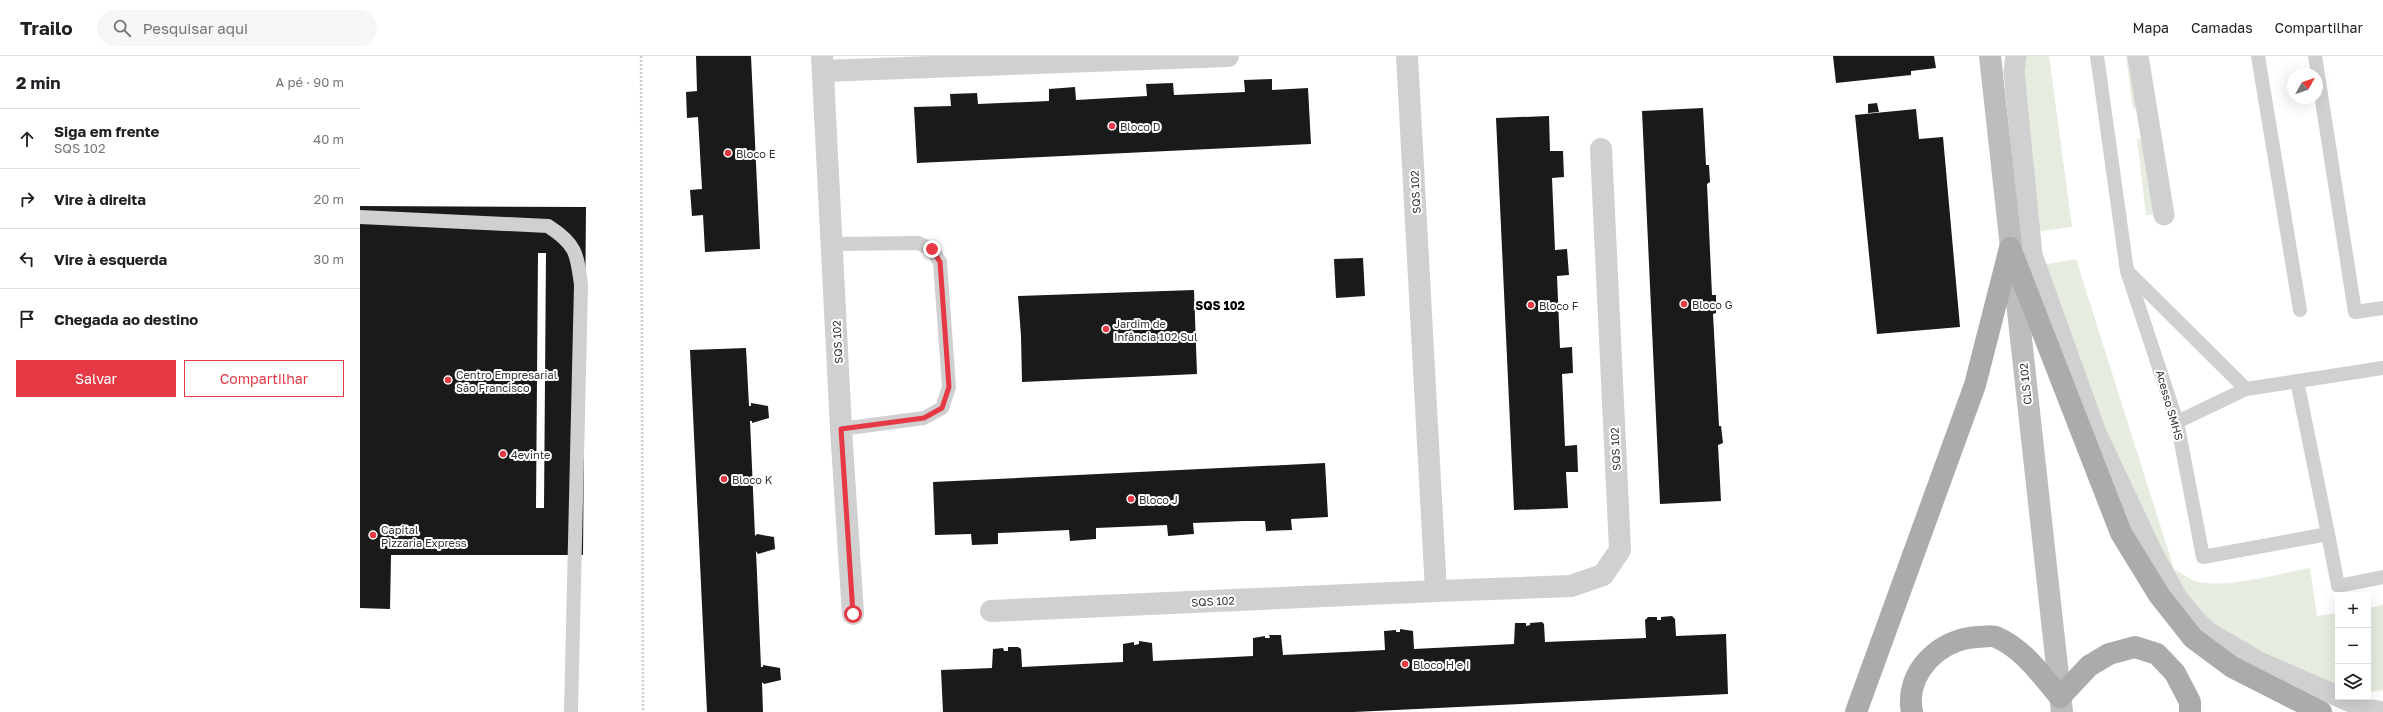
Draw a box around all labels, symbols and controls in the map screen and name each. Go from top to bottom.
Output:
search box [97,10,377,46]
text: Trailo [20,16,73,39]
icon: search [111,17,133,39]
text: Pesquisar aqui [143,19,248,37]
text: Mapa [2132,19,2169,36]
text: Camadas [2191,19,2253,36]
text: Compartilhar [2275,19,2363,36]
north arrow [2287,68,2323,104]
text: 2 min [16,72,60,93]
text: A pé · 90 m [275,74,344,90]
place label: Bloco D [1120,120,1161,133]
marker: Bloco D [1107,121,1117,131]
text: Siga em frente [54,122,159,140]
icon: ahead [16,128,38,150]
text: 40 m [313,131,344,147]
text: SQS 102 [54,140,105,156]
place label: Bloco E [736,147,776,160]
marker: Bloco E [723,148,733,158]
street label: SQS 102 [1407,170,1423,214]
icon: right [16,188,38,210]
text: Vire à direita [54,190,146,208]
text: 20 m [314,191,344,207]
route end [923,240,941,258]
icon: left [16,248,38,270]
text: Vire à esquerda [54,250,167,268]
text: 30 m [314,251,344,267]
district label: SQS 102 [1195,298,1245,313]
place label: Bloco G [1692,298,1733,311]
place label: Bloco F [1539,299,1579,312]
marker: Bloco G [1679,299,1689,309]
marker: Bloco F [1526,300,1536,310]
icon: arrive [16,308,38,330]
text: Chegada ao destino [54,310,198,328]
place label: Jardim de Infância 102 Sul [1114,317,1198,343]
street label: SQS 102 [829,320,845,364]
marker: Jardim de Infância 102 Sul [1101,324,1111,334]
button: Salvar [16,360,176,397]
button: Compartilhar [184,360,344,397]
street label: CLS 102 [2016,363,2034,405]
place label: Centro Empresarial São Francisco [456,368,558,394]
street label: Acesso SMHS [2154,368,2186,442]
marker: Centro Empresarial São Francisco [443,375,453,385]
street label: SQS 102 [1607,427,1623,471]
place label: 4evinte [511,448,550,461]
marker: 4evinte [498,449,508,459]
place label: Bloco K [732,473,773,486]
marker: Bloco K [719,474,729,484]
place label: Bloco J [1139,493,1178,506]
marker: Bloco J [1126,494,1136,504]
place label: Capital Pizzaria Express [381,523,467,549]
marker: Capital Pizzaria Express [368,530,378,540]
map controls [2335,592,2371,700]
button: + [2335,592,2371,628]
street label: SQS 102 [1191,593,1235,609]
route start [844,605,862,623]
button: − [2335,628,2371,664]
place label: Bloco H e I [1413,658,1469,671]
marker: Bloco H e I [1400,659,1410,669]
button: layers [2335,664,2371,700]

